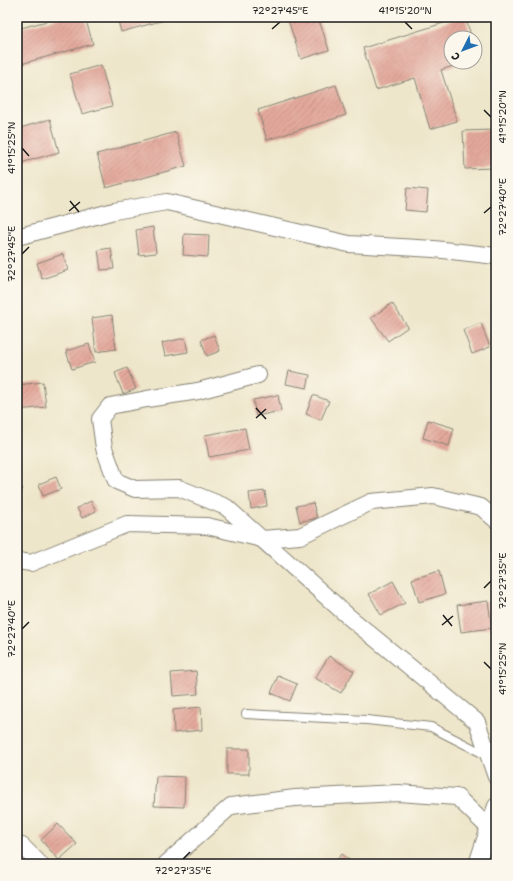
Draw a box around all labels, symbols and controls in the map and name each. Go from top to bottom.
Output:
text: 72°27'45"E [252,4,308,17]
text: 41°15'20"N [378,4,432,17]
north arrow [443,30,483,70]
text: С [448,49,464,64]
text: 41°15'20"N [496,90,509,144]
text: 41°15'25"N [5,122,18,174]
text: 72°27'40"E [496,178,509,236]
text: 72°27'45"E [5,226,18,282]
text: 72°27'35"E [496,553,509,609]
text: 72°27'40"E [5,600,18,658]
text: 41°15'25"N [496,643,509,695]
text: 72°27'35"E [155,864,211,877]

